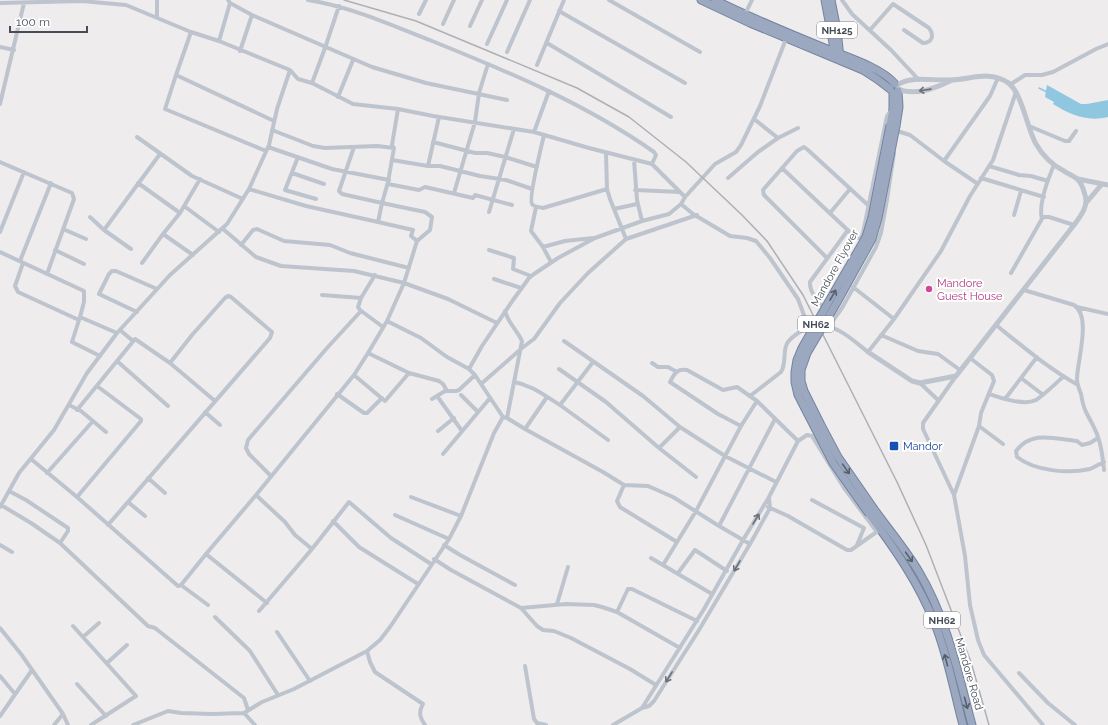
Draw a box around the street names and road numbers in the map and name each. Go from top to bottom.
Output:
road number: NH125 [817,22,857,38]
street label: Mandore Flyover [809,227,862,309]
road number: NH62 [798,316,834,332]
road number: NH62 [924,612,960,628]
street label: Mandore Road [952,636,986,712]

